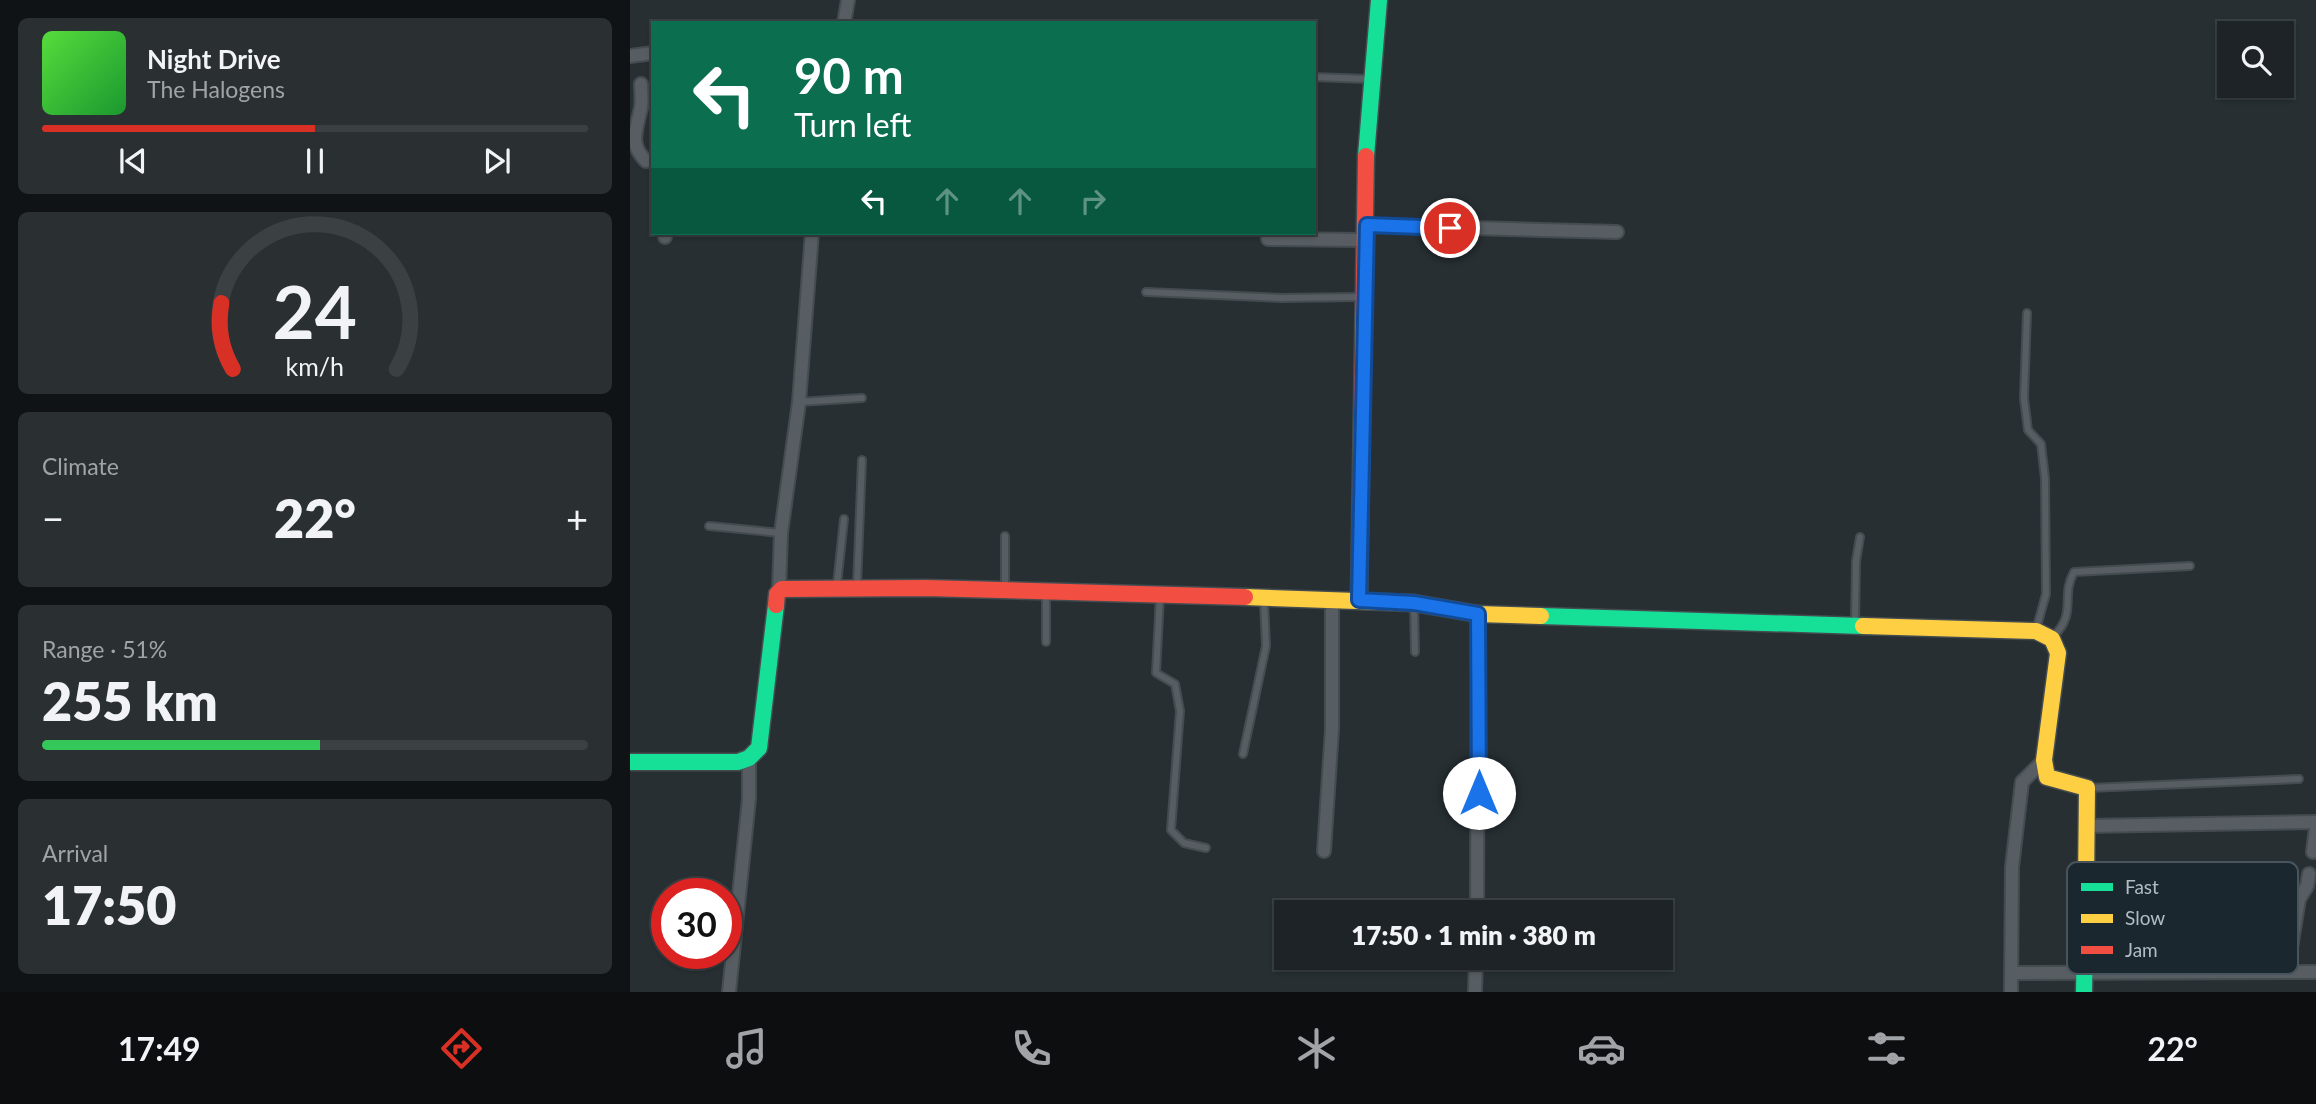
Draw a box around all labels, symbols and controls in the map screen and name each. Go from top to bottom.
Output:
map controls [2217,21,2294,98]
button: search [2217,21,2294,98]
text: Night Drive [147,43,281,75]
text: 90 m [794,46,904,104]
icon: left [679,49,770,140]
text: The Halogens [147,75,285,103]
text: Turn left [794,105,911,144]
icon: previous [114,142,152,180]
icon: pause [296,142,334,180]
icon: next [478,142,516,180]
icon: left [855,182,893,220]
icon: ahead [928,182,966,220]
icon: ahead [1001,182,1039,220]
icon: right [1074,182,1112,220]
pin [1420,198,1480,258]
icon: arrive [1431,209,1469,247]
text: 24 [273,267,357,355]
text: km/h [286,350,344,380]
text: Climate [42,452,119,480]
text: 22° [274,487,356,549]
text: − [42,495,64,541]
text: + [566,495,588,541]
text: Range · 51% [42,635,167,663]
text: 255 km [42,670,218,732]
position arrow [1442,756,1516,830]
text: Arrival [42,839,108,867]
legend [2067,862,2298,974]
text: 17:50 [42,874,176,936]
text: Fast [2125,875,2159,898]
speed limit sign: 30 [651,878,742,969]
text: Slow [2125,906,2165,929]
text: 17:50 · 1 min · 380 m [1351,919,1596,951]
text: Jam [2125,938,2158,961]
icon: directions [437,1024,486,1073]
icon: music [722,1024,771,1073]
icon: phone [1007,1024,1056,1073]
icon: climate [1292,1024,1341,1073]
icon: car [1577,1024,1626,1073]
icon: filters [1862,1024,1911,1073]
text: 17:49 [118,1029,201,1068]
text: 22° [2147,1029,2198,1068]

